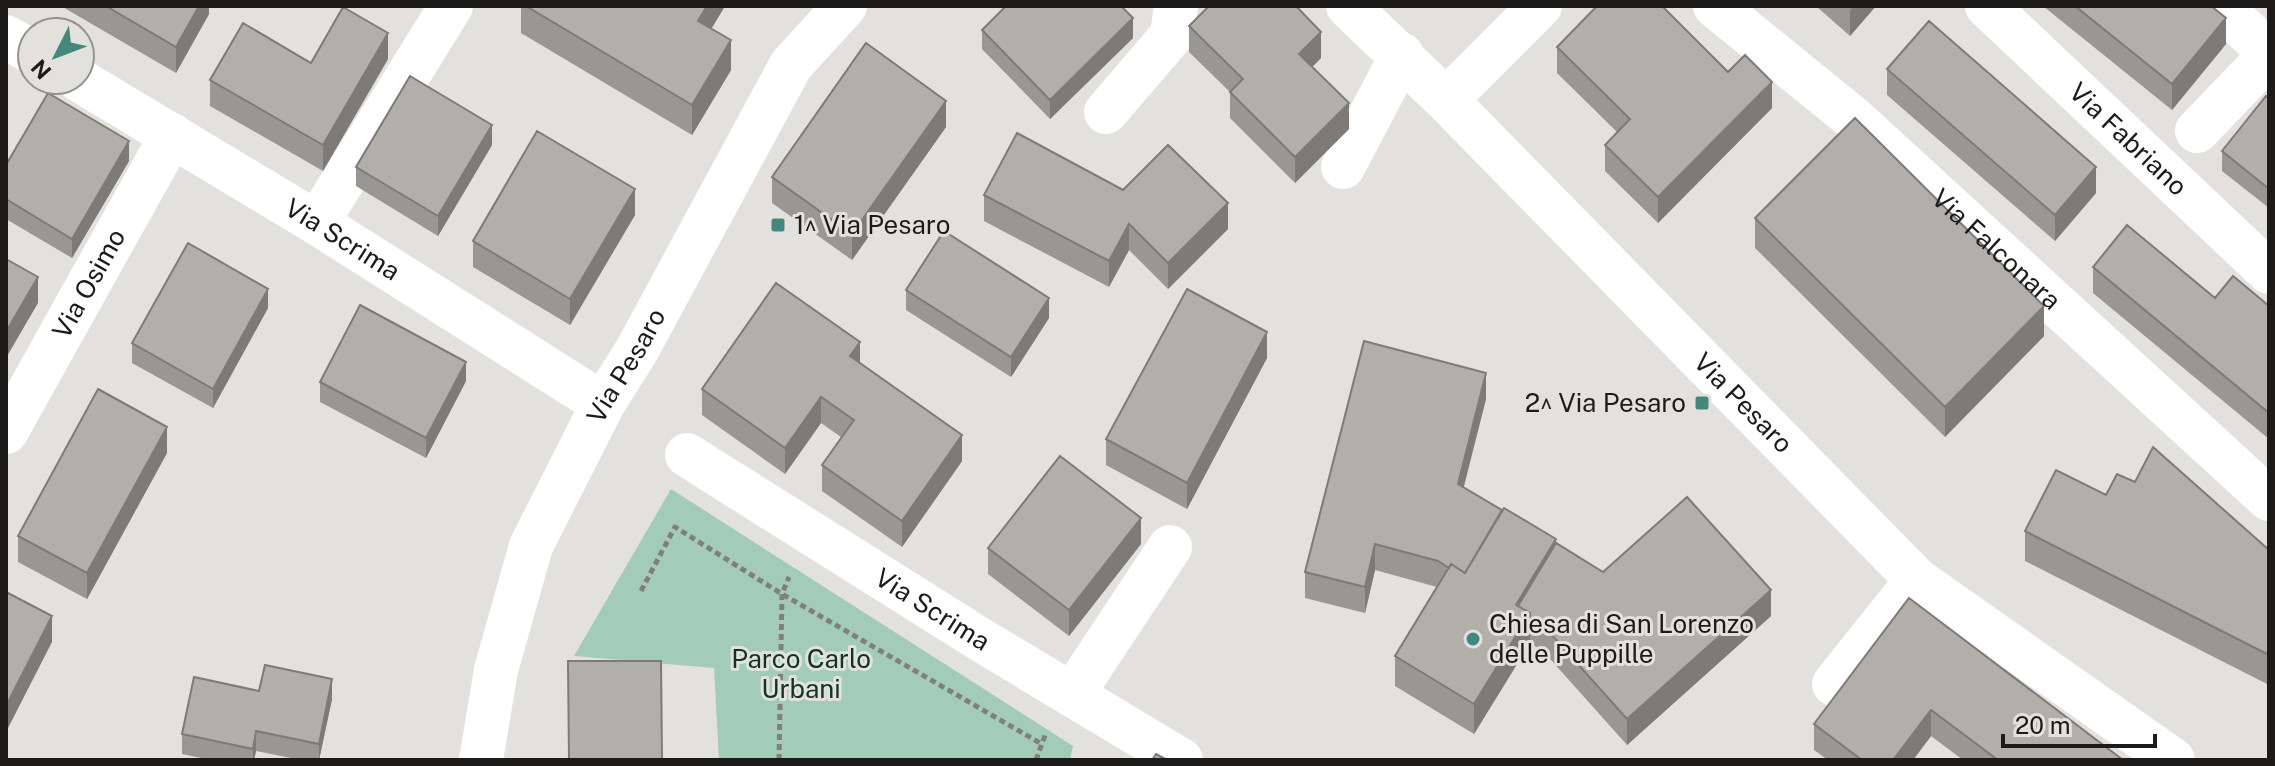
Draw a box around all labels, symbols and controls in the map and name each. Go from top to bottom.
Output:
north arrow [16,16,96,96]
text: N [26,54,57,84]
street label: Via Fabriano [2063,76,2194,202]
street label: Via Falconara [1926,182,2067,316]
street label: Via Scrima [280,192,406,287]
place label: 1^ Via Pesaro [794,209,950,240]
marker: 1^ Via Pesaro [769,216,787,234]
street label: Via Osimo [46,223,131,344]
street label: Via Pesaro [580,303,672,428]
street label: Via Pesaro [1688,346,1799,459]
place label: 2^ Via Pesaro [1525,387,1686,418]
marker: 2^ Via Pesaro [1693,394,1711,412]
street label: Via Scrima [870,561,996,657]
place label: Chiesa di San Lorenzo delle Puppille [1489,608,1754,669]
marker: Chiesa di San Lorenzo delle Puppille [1464,630,1482,648]
park label: Parco Carlo Urbani [731,643,871,704]
scale bar [2003,698,2155,748]
text: 20 m [2015,711,2071,739]

